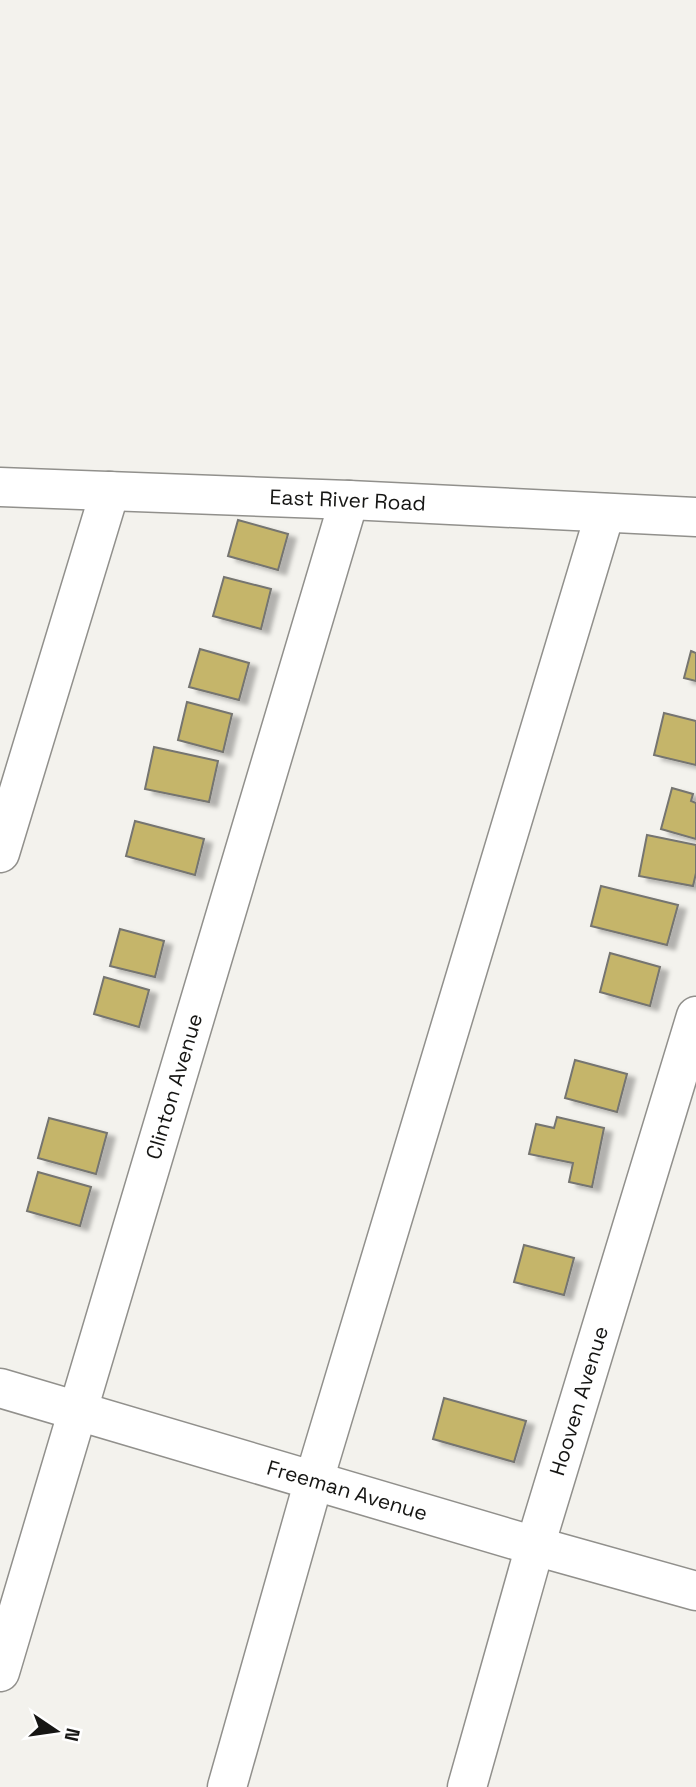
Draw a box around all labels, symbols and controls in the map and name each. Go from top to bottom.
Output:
street label: East River Road [269,483,427,517]
street label: Clinton Avenue [139,1010,208,1162]
street label: Hooven Avenue [543,1323,614,1479]
street label: Freeman Avenue [264,1454,431,1527]
north arrow [21,1696,91,1766]
text: N [58,1726,86,1744]

